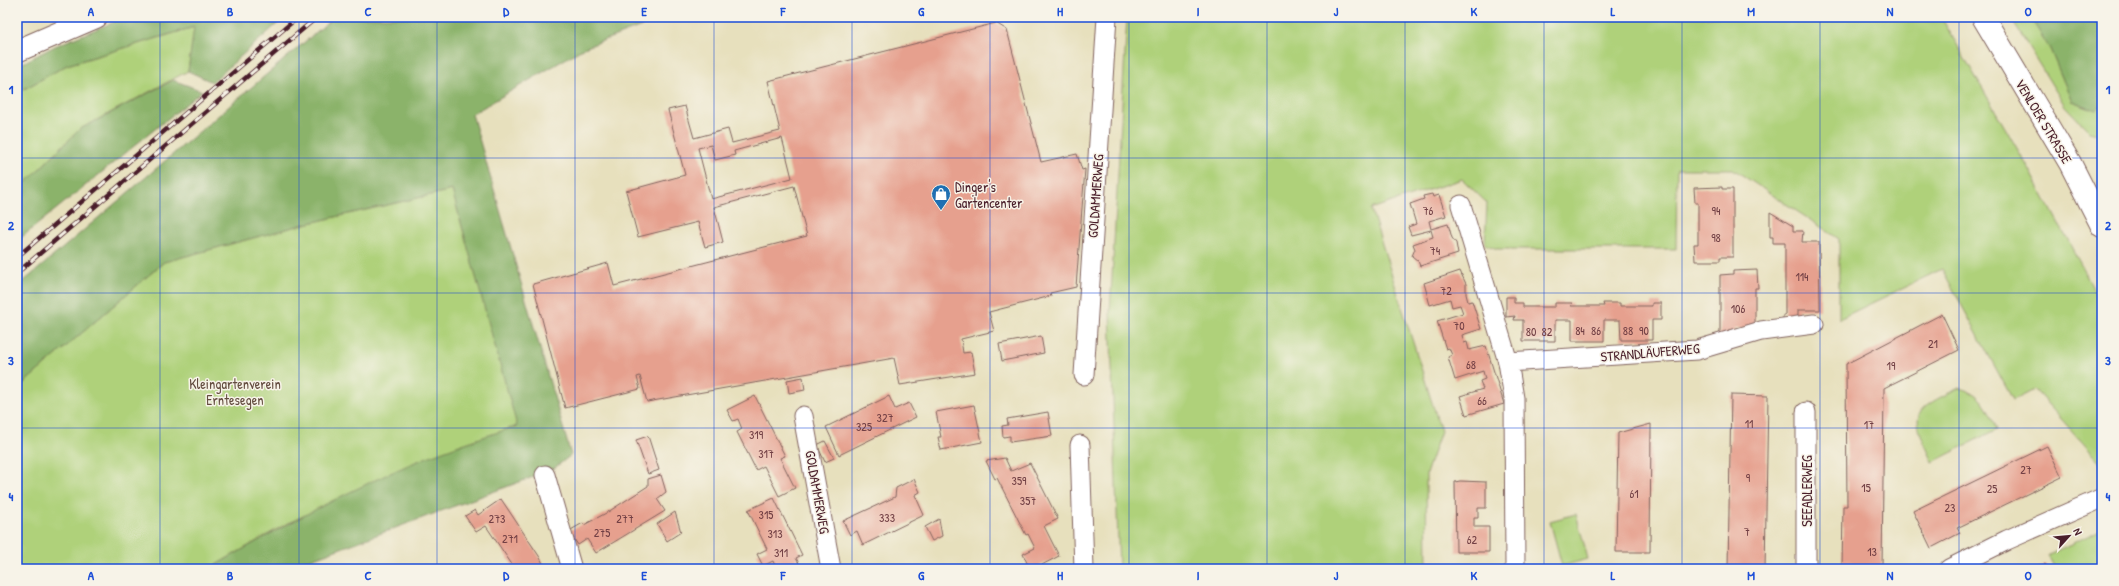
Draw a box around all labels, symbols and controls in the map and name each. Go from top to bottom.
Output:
text: A [88,2,95,20]
text: B [227,2,234,20]
text: C [364,2,372,20]
text: D [503,2,510,20]
text: E [641,2,647,20]
text: F [780,2,787,20]
text: G [918,2,925,20]
text: H [1057,2,1063,20]
text: I [1196,2,1200,20]
text: J [1334,2,1339,20]
text: K [1471,2,1478,20]
text: L [1611,2,1616,20]
text: M [1747,2,1755,20]
text: N [1887,2,1894,20]
text: O [2024,2,2032,20]
street label: VENLOER STRASSE [2011,75,2077,167]
text: 1 [9,80,14,98]
text: 1 [2106,80,2111,98]
street label: GOLDAMMERWEG [1083,153,1107,239]
place label: Dinger's Gartencenter [955,177,1023,212]
shop icon: Dinger's Gartencenter [930,183,952,211]
house number: 76 [1423,202,1434,219]
house number: 94 [1712,202,1721,219]
text: 2 [8,216,15,234]
text: 2 [2105,216,2112,234]
house number: 98 [1711,229,1721,246]
house number: 74 [1430,242,1441,259]
house number: 114 [1795,268,1809,285]
house number: 72 [1440,282,1452,299]
house number: 106 [1731,300,1745,317]
house number: 70 [1453,317,1465,334]
house number: 84 [1575,322,1585,339]
house number: 86 [1591,322,1601,339]
house number: 88 [1623,322,1633,339]
house number: 90 [1639,322,1649,339]
house number: 80 [1526,323,1536,340]
house number: 82 [1542,323,1553,340]
house number: 21 [1928,335,1938,352]
street label: STRANDLÄUFERWEG [1600,338,1701,366]
text: 3 [8,351,14,369]
text: 3 [2105,351,2111,369]
house number: 68 [1466,356,1476,373]
house number: 19 [1887,357,1896,374]
park label: Kleingartenverein Erntesegen [189,374,281,410]
house number: 66 [1477,392,1487,409]
house number: 327 [877,409,894,426]
house number: 11 [1745,415,1753,432]
house number: 17 [1864,416,1874,433]
house number: 325 [856,418,872,435]
house number: 319 [749,426,764,443]
house number: 317 [758,445,774,462]
street label: GOLDAMMERWEG [801,449,835,535]
street label: SEEADLERWEG [1797,455,1816,527]
house number: 27 [2020,461,2032,478]
house number: 9 [1746,469,1751,486]
house number: 359 [1012,472,1027,489]
house number: 15 [1861,479,1871,496]
house number: 25 [1987,480,1997,497]
house number: 61 [1629,485,1639,502]
text: 4 [9,487,14,505]
text: 4 [2106,487,2111,505]
house number: 357 [1020,492,1036,509]
house number: 23 [1945,499,1956,516]
house number: 315 [759,506,773,523]
house number: 333 [879,509,895,526]
house number: 273 [489,510,505,527]
house number: 277 [616,510,634,527]
north arrow [2049,516,2089,556]
house number: 7 [1744,523,1750,540]
house number: 275 [594,524,610,541]
house number: 313 [767,525,783,542]
text: N [2070,526,2086,537]
house number: 271 [502,530,518,547]
house number: 62 [1467,531,1478,548]
house number: 13 [1867,543,1877,560]
house number: 311 [774,544,788,561]
text: A [88,566,95,584]
text: B [227,566,234,584]
text: C [364,566,372,584]
text: D [503,566,510,584]
text: E [641,566,647,584]
text: F [780,566,787,584]
text: G [918,566,925,584]
text: H [1057,566,1063,584]
text: I [1196,566,1200,584]
text: J [1334,566,1339,584]
text: K [1471,566,1478,584]
text: L [1611,566,1616,584]
text: M [1747,566,1755,584]
text: N [1887,566,1894,584]
text: O [2024,566,2032,584]

